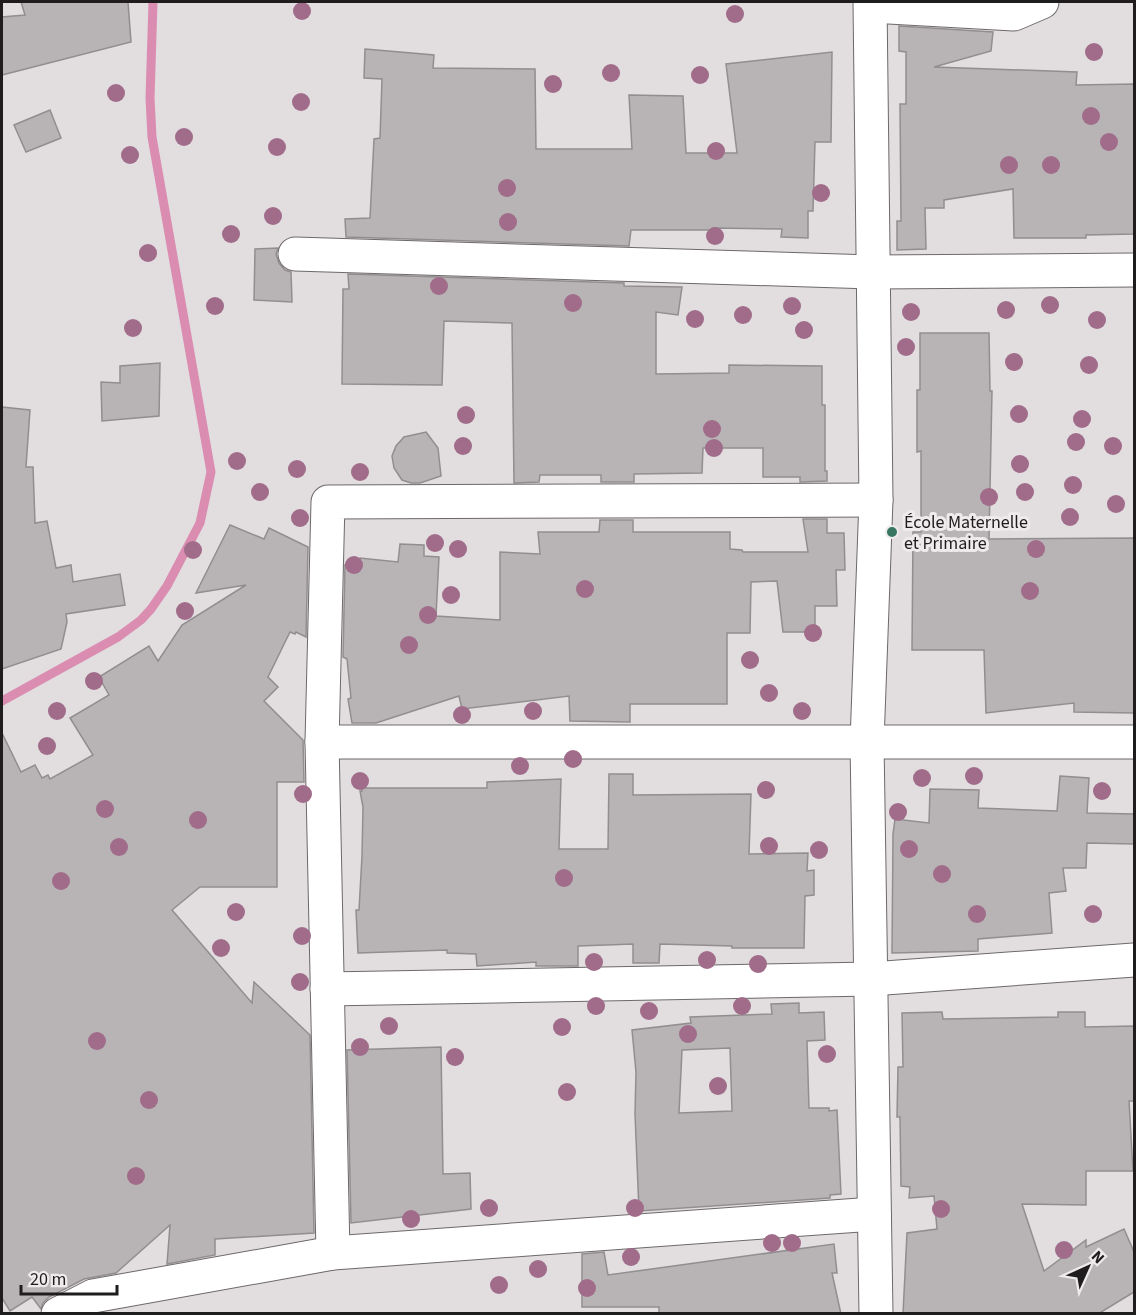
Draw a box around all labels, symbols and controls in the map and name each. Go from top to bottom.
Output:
place label: École Maternelle et Primaire [904,510,1028,556]
marker: École Maternelle et Primaire [885,525,899,539]
north arrow [1058,1237,1118,1297]
text: N [1086,1246,1109,1269]
scale bar [21,1258,117,1296]
text: 20 m [30,1267,66,1292]

